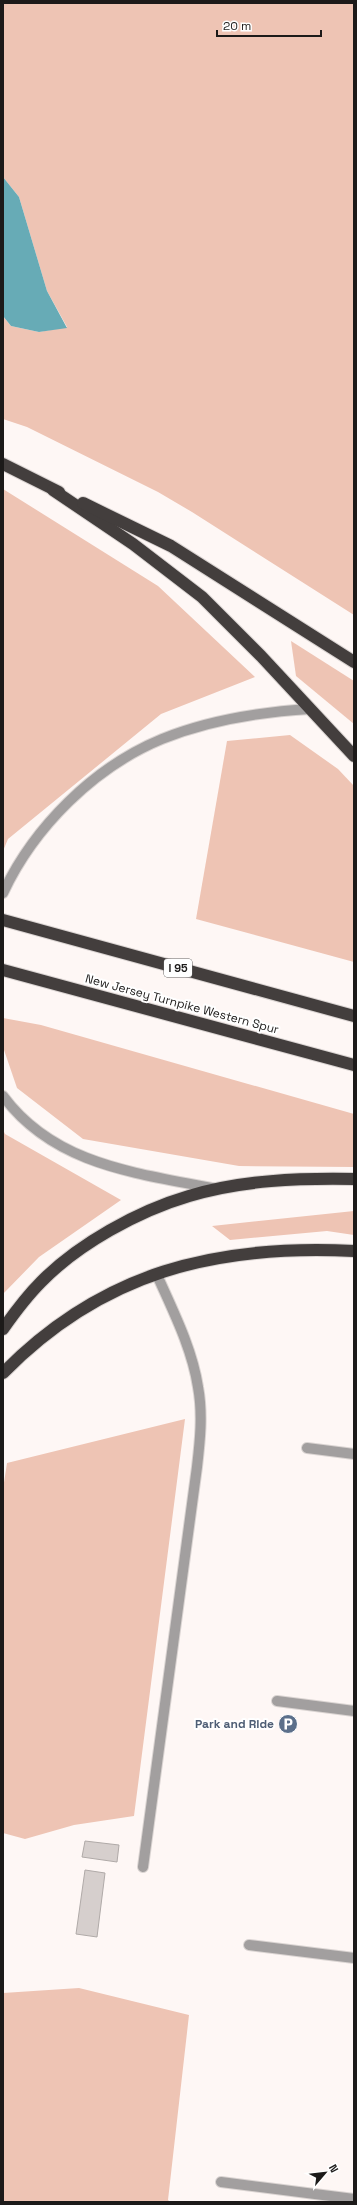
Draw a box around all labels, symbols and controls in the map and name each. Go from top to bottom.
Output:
scale bar [217,12,321,38]
text: 20 m [223,18,251,34]
road number: I 95 [164,959,192,977]
street label: New Jersey Turnpike Western Spur [83,970,281,1038]
parking icon: Park and Ride [277,1713,299,1735]
place label: Park and Ride [195,1716,274,1732]
north arrow [305,2153,345,2193]
text: N [326,2162,342,2175]

